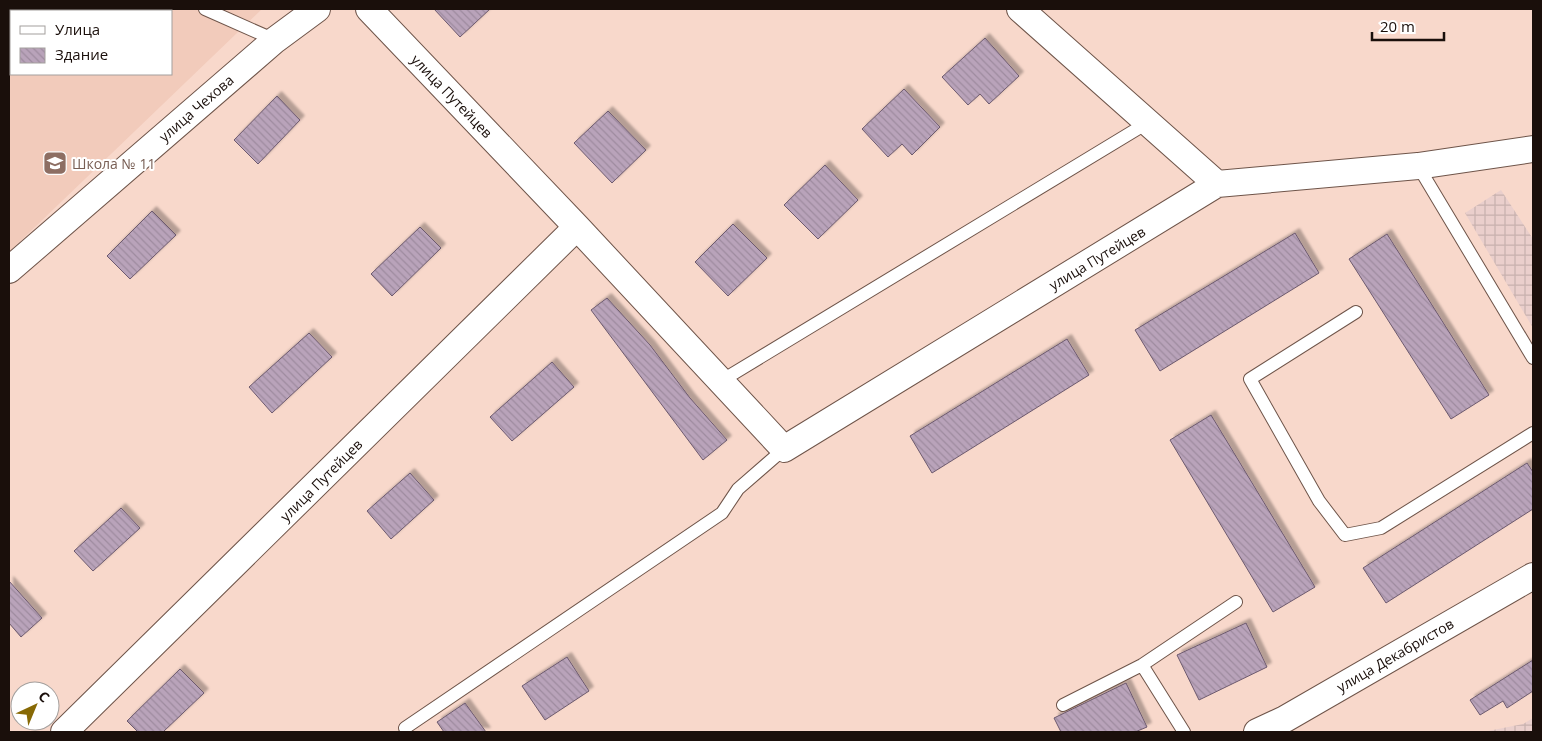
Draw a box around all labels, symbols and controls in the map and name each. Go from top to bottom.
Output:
legend [10,10,172,75]
scale bar [1372,10,1444,42]
text: 20 m [1380,16,1415,36]
text: Улица [55,19,100,39]
text: Здание [55,44,108,64]
street label: улица Путейцев [407,50,497,142]
street label: улица Чехова [155,70,237,146]
school or university icon: Школа № 11 [42,150,68,176]
place label: Школа № 11 [72,154,155,173]
street label: улица Путейцев [1045,222,1149,294]
street label: улица Путейцев [276,435,366,525]
street label: улица Декабристов [1333,614,1457,696]
north arrow [10,681,60,731]
text: С [35,686,54,706]

